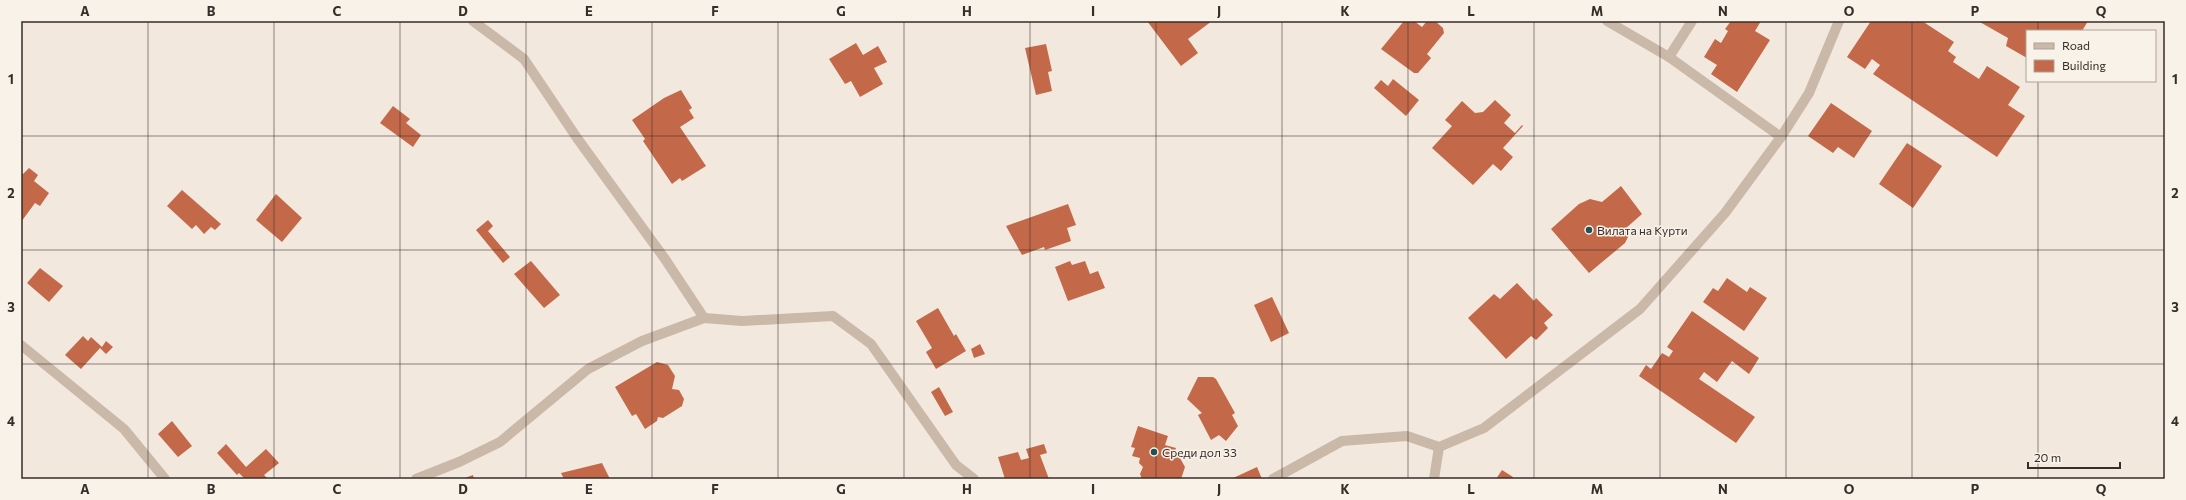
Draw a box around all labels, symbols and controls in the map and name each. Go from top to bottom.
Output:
text: A [80,3,90,19]
text: B [207,3,216,19]
text: C [333,3,342,19]
text: D [458,3,468,19]
text: E [585,3,593,19]
text: F [711,3,719,19]
text: G [836,3,846,19]
text: H [962,3,972,19]
text: I [1091,3,1095,19]
text: J [1217,3,1221,19]
text: K [1340,3,1350,19]
text: L [1467,3,1475,19]
text: M [1591,3,1603,19]
text: N [1718,3,1728,19]
text: O [1844,3,1855,19]
text: P [1971,3,1980,19]
text: Q [2096,3,2107,19]
legend [2026,30,2156,82]
text: Road [2062,38,2090,52]
text: Building [2062,58,2106,72]
text: 1 [8,71,14,87]
text: 1 [2172,71,2178,87]
text: 2 [7,185,15,201]
text: 2 [2171,185,2179,201]
place label: Вилата на Курти [1597,223,1688,237]
marker: Вилата на Курти [1584,225,1594,235]
text: 3 [7,299,15,315]
text: 3 [2171,299,2179,315]
text: 4 [7,413,15,429]
text: 4 [2171,413,2179,429]
scale bar [2028,444,2120,470]
place label: Среди дол 33 [1162,445,1237,459]
marker: Среди дол 33 [1149,447,1159,457]
text: 20 m [2034,450,2061,464]
text: A [80,481,90,497]
text: B [207,481,216,497]
text: C [333,481,342,497]
text: D [458,481,468,497]
text: E [585,481,593,497]
text: F [711,481,719,497]
text: G [836,481,846,497]
text: H [962,481,972,497]
text: I [1091,481,1095,497]
text: J [1217,481,1221,497]
text: K [1340,481,1350,497]
text: L [1467,481,1475,497]
text: M [1591,481,1603,497]
text: N [1718,481,1728,497]
text: O [1844,481,1855,497]
text: P [1971,481,1980,497]
text: Q [2096,481,2107,497]

